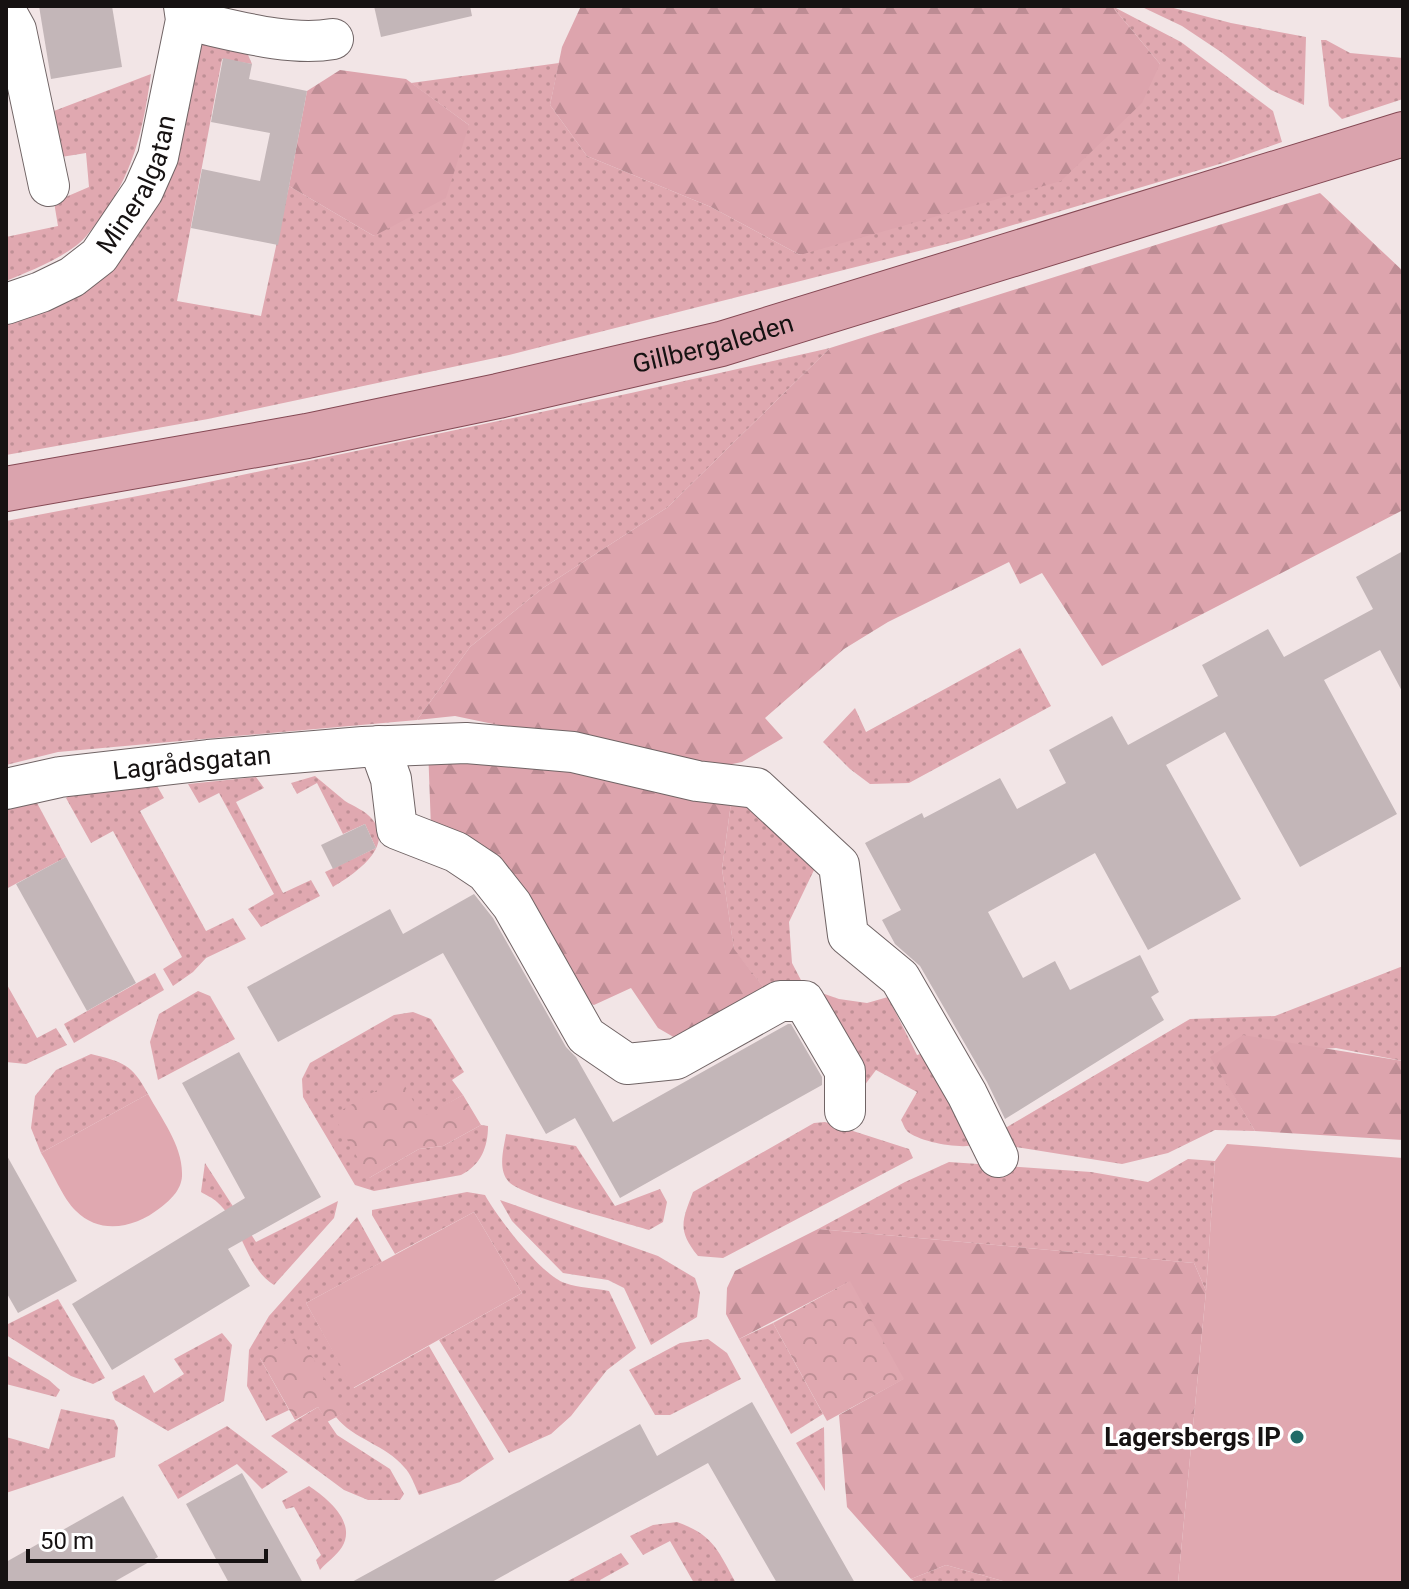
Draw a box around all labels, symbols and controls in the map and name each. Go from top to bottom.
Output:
street label: Mineralgatan [90,112,181,259]
street label: Gillbergaleden [629,308,797,379]
street label: Lagrådsgatan [111,740,272,786]
place label: Lagersbergs IP [1104,1422,1281,1452]
marker: Lagersbergs IP [1288,1428,1306,1446]
scale bar [28,1513,266,1563]
text: 50 m [40,1527,94,1555]

